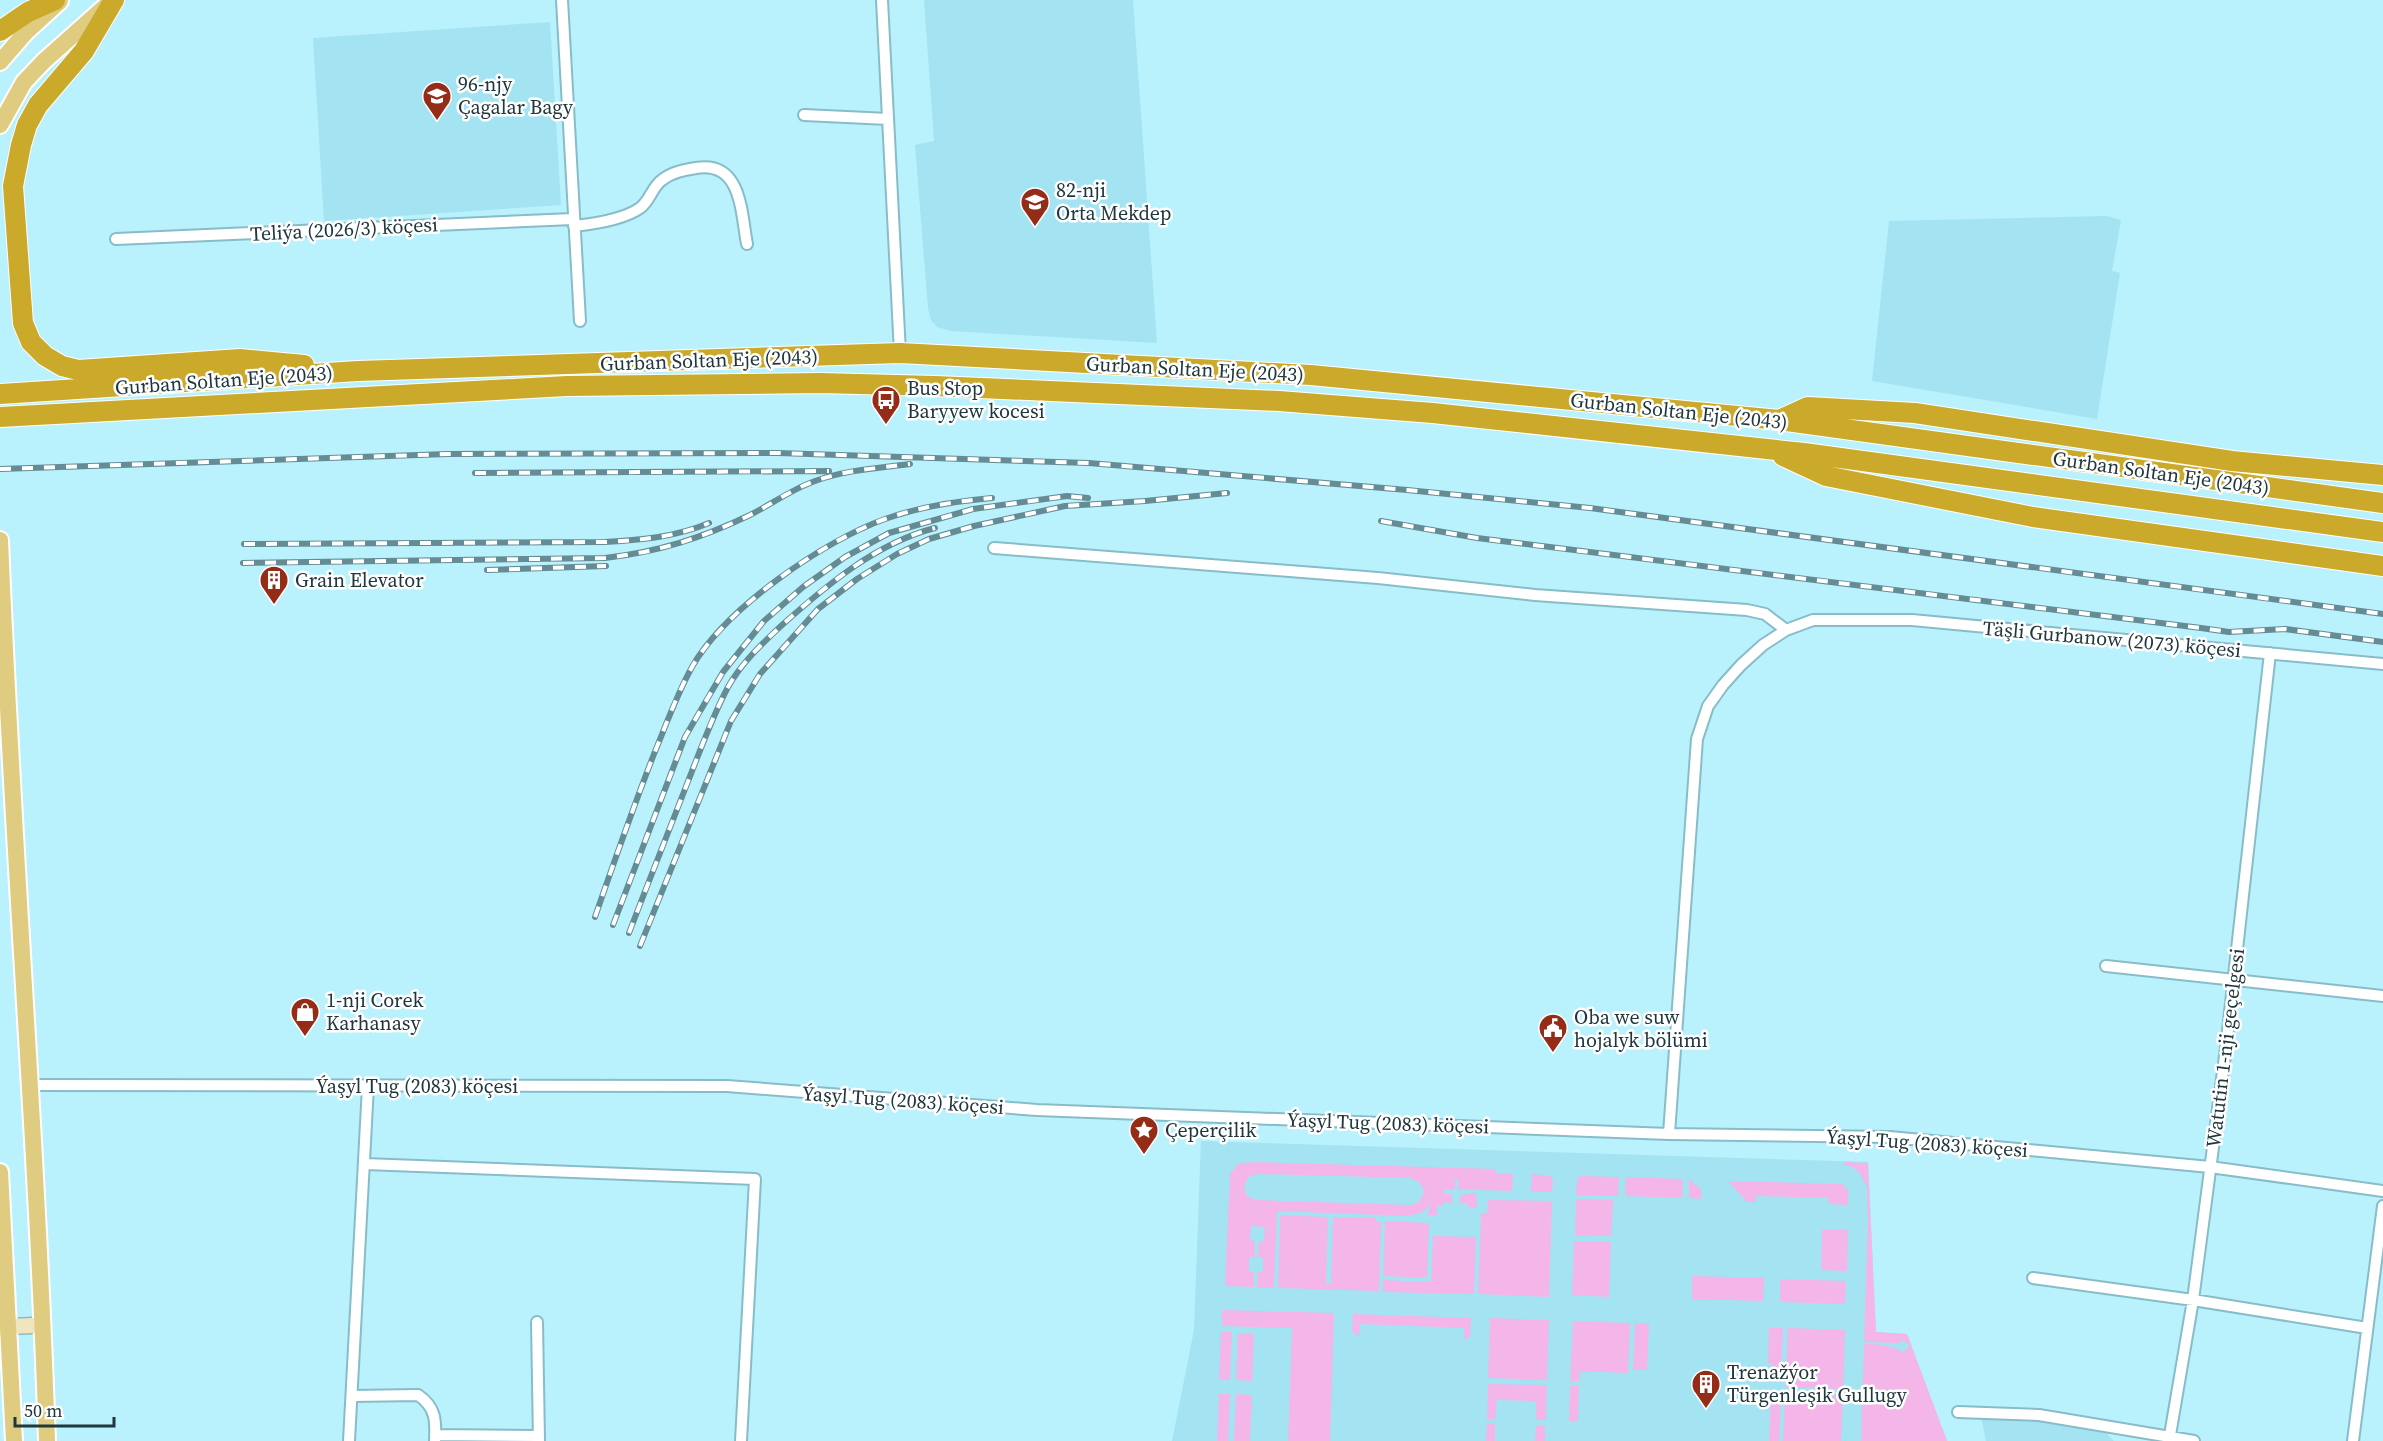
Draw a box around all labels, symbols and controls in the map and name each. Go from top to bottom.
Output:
place label: 96-njy Çagalar Bagy [458,70,574,121]
school or university icon: 96-njy Çagalar Bagy [421,80,453,122]
place label: 82-nji Orta Mekdep [1056,176,1172,227]
school or university icon: 82-nji Orta Mekdep [1019,186,1051,228]
street label: Teliýa (2026/3) köçesi [249,210,439,248]
street label: Gurban Soltan Eje (2043) [599,342,819,378]
street label: Gurban Soltan Eje (2043) [1085,349,1305,389]
street label: Gurban Soltan Eje (2043) [114,358,334,402]
place label: Bus Stop Baryyew kocesi [907,374,1045,425]
bus stop icon: Bus Stop Baryyew kocesi [870,384,902,426]
street label: Gurban Soltan Eje (2043) [1569,386,1789,436]
street label: Gurban Soltan Eje (2043) [2051,444,2271,502]
building icon: Grain Elevator [258,564,290,606]
place label: Grain Elevator [295,566,424,594]
street label: Täşli Gurbanow (2073) köçesi [1982,614,2242,664]
street label: Watutin 1-nji geçelgesi [2199,947,2251,1149]
place label: 1-nji Corek Karhanasy [326,986,423,1037]
shop icon: 1-nji Corek Karhanasy [289,996,321,1038]
place label: Oba we suw hojalyk bölümi [1574,1003,1708,1054]
public building icon: Oba we suw hojalyk bölümi [1537,1012,1569,1054]
street label: Ýaşyl Tug (2083) köçesi [316,1072,518,1100]
street label: Ýaşyl Tug (2083) köçesi [801,1079,1005,1121]
street label: Ýaşyl Tug (2083) köçesi [1286,1105,1490,1141]
place icon: Çeperçilik [1128,1114,1160,1156]
place label: Çeperçilik [1165,1116,1256,1144]
street label: Ýaşyl Tug (2083) köçesi [1825,1122,2029,1164]
place label: Trenažýor Türgenleşik Gullugy [1727,1358,1907,1409]
building icon: Trenažýor Türgenleşik Gullugy [1690,1368,1722,1410]
scale bar [15,1390,114,1428]
text: 50 m [24,1398,62,1423]

